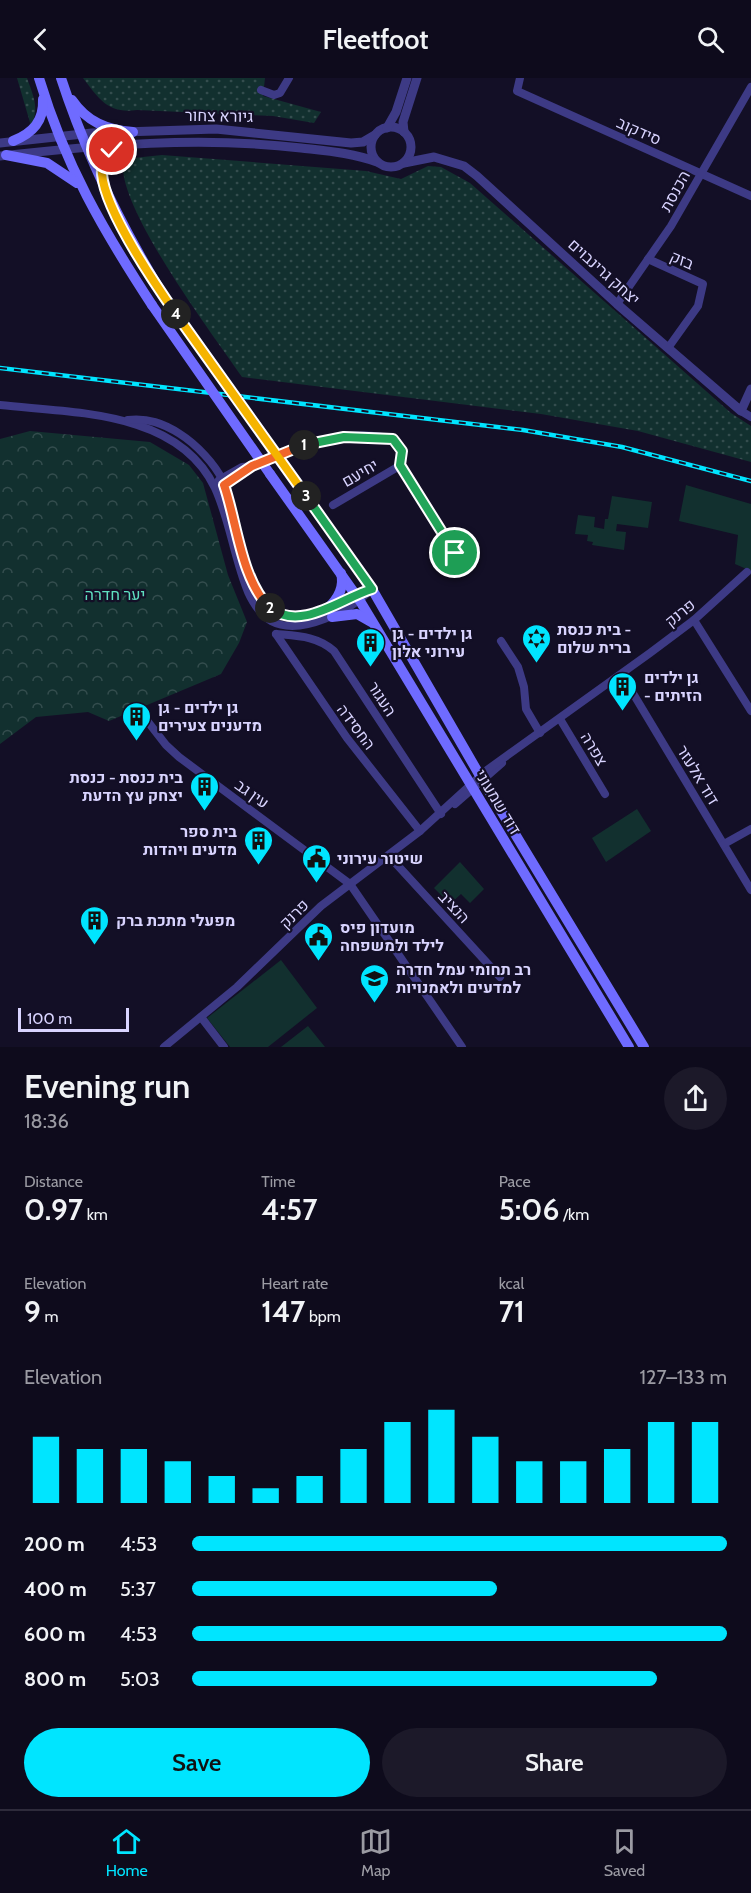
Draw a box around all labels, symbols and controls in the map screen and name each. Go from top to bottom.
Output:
icon: back [24,23,57,56]
text: Fleetfoot [322,23,429,56]
icon: search [694,23,727,56]
street label: גיורא צחור [185,106,253,126]
street label: סידקוב [614,113,664,149]
pin [86,124,137,175]
icon: check [95,133,128,166]
street label: הכנסת [656,167,694,215]
street label: יצחק גרינבוים [564,235,644,309]
street label: בזק [667,246,697,274]
pin: 4 [161,299,191,329]
text: 4 [171,304,181,323]
pin: 1 [289,430,319,460]
text: 1 [301,435,307,454]
street label: יחיעם [338,455,382,491]
pin: 3 [291,481,321,511]
text: 3 [302,486,310,505]
pin [429,527,480,578]
icon: arrive [438,536,471,569]
park label: יער חדרה [85,585,145,604]
pin: 2 [255,593,285,623]
street label: פרנק [661,595,699,631]
text: 2 [266,598,274,617]
place label: בית כנסת - ברית שלום [557,620,631,657]
synagogue icon: בית כנסת - ברית שלום [520,622,552,664]
place label: גן ילדים - גן עירוני אלון [392,624,473,661]
building icon: גן ילדים - גן עירוני אלון [355,626,387,668]
place label: גן ילדים - הזיתים [644,668,702,705]
building icon: גן ילדים - הזיתים [607,670,639,712]
street label: העגור [364,678,400,720]
place label: גן ילדים - גן מדענים צעירים [158,698,262,735]
building icon: גן ילדים - גן מדענים צעירים [121,700,153,742]
street label: החסידה [333,701,379,753]
street label: צפרה [577,729,612,770]
street label: דוד אלעזר [673,742,723,808]
street label: דוד שמעוני [471,766,525,838]
place label: בית כנסת - כנסת יצחק עץ הדעת [69,768,183,805]
building icon: בית כנסת - כנסת יצחק עץ הדעת [188,770,220,812]
street label: עין גב [231,775,273,813]
place label: בית ספר מדעים ויהדות [143,822,237,859]
building icon: בית ספר מדעים ויהדות [242,824,274,866]
public building icon: שיטור עירוני [300,842,332,884]
place label: שיטור עירוני [337,849,423,868]
street label: הנציב [434,887,474,927]
street label: פרנק [275,895,313,933]
building icon: מפעלי מתכת ברק [79,904,111,946]
place label: מפעלי מתכת ברק [116,911,235,930]
place label: מועדון פיס לילד ולמשפחה [340,918,444,955]
public building icon: מועדון פיס לילד ולמשפחה [303,920,335,962]
place label: רב תחומי עמל חדרה למדעים ולאמנויות [396,960,531,997]
school or university icon: רב תחומי עמל חדרה למדעים ולאמנויות [359,962,391,1004]
scale bar [18,1005,129,1032]
text: 100 m [27,1009,72,1028]
text: Evening run [24,1066,190,1106]
button: share [664,1067,727,1130]
text: 18:36 [24,1109,69,1133]
text: Distance [24,1172,83,1191]
text: Time [261,1172,295,1191]
text: Pace [499,1172,531,1191]
text: 0.97 [24,1191,83,1228]
text: 4:57 [261,1191,317,1228]
text: 5:06 [499,1191,559,1228]
text: km [83,1205,108,1224]
text: /km [559,1205,589,1224]
text: Elevation [24,1274,87,1293]
text: Heart rate [261,1274,328,1293]
text: kcal [499,1274,524,1293]
text: 9 [24,1293,41,1330]
text: 147 [261,1293,305,1330]
text: 71 [499,1293,525,1330]
text: m [41,1307,59,1326]
text: bpm [305,1307,341,1326]
text: Elevation [24,1365,102,1389]
text: 127–133 m [640,1365,727,1389]
text: 200 m [24,1532,85,1556]
text: 4:53 [120,1532,157,1556]
text: 400 m [24,1577,87,1601]
text: 5:37 [120,1577,156,1601]
text: 600 m [24,1622,85,1646]
text: 4:53 [120,1622,157,1646]
text: 800 m [24,1667,86,1691]
text: 5:03 [120,1667,160,1691]
button: Save [24,1728,370,1797]
button: Share [382,1728,727,1797]
tab: Home [106,1825,148,1880]
tab: Map [359,1825,392,1880]
tab: Saved [604,1825,645,1880]

